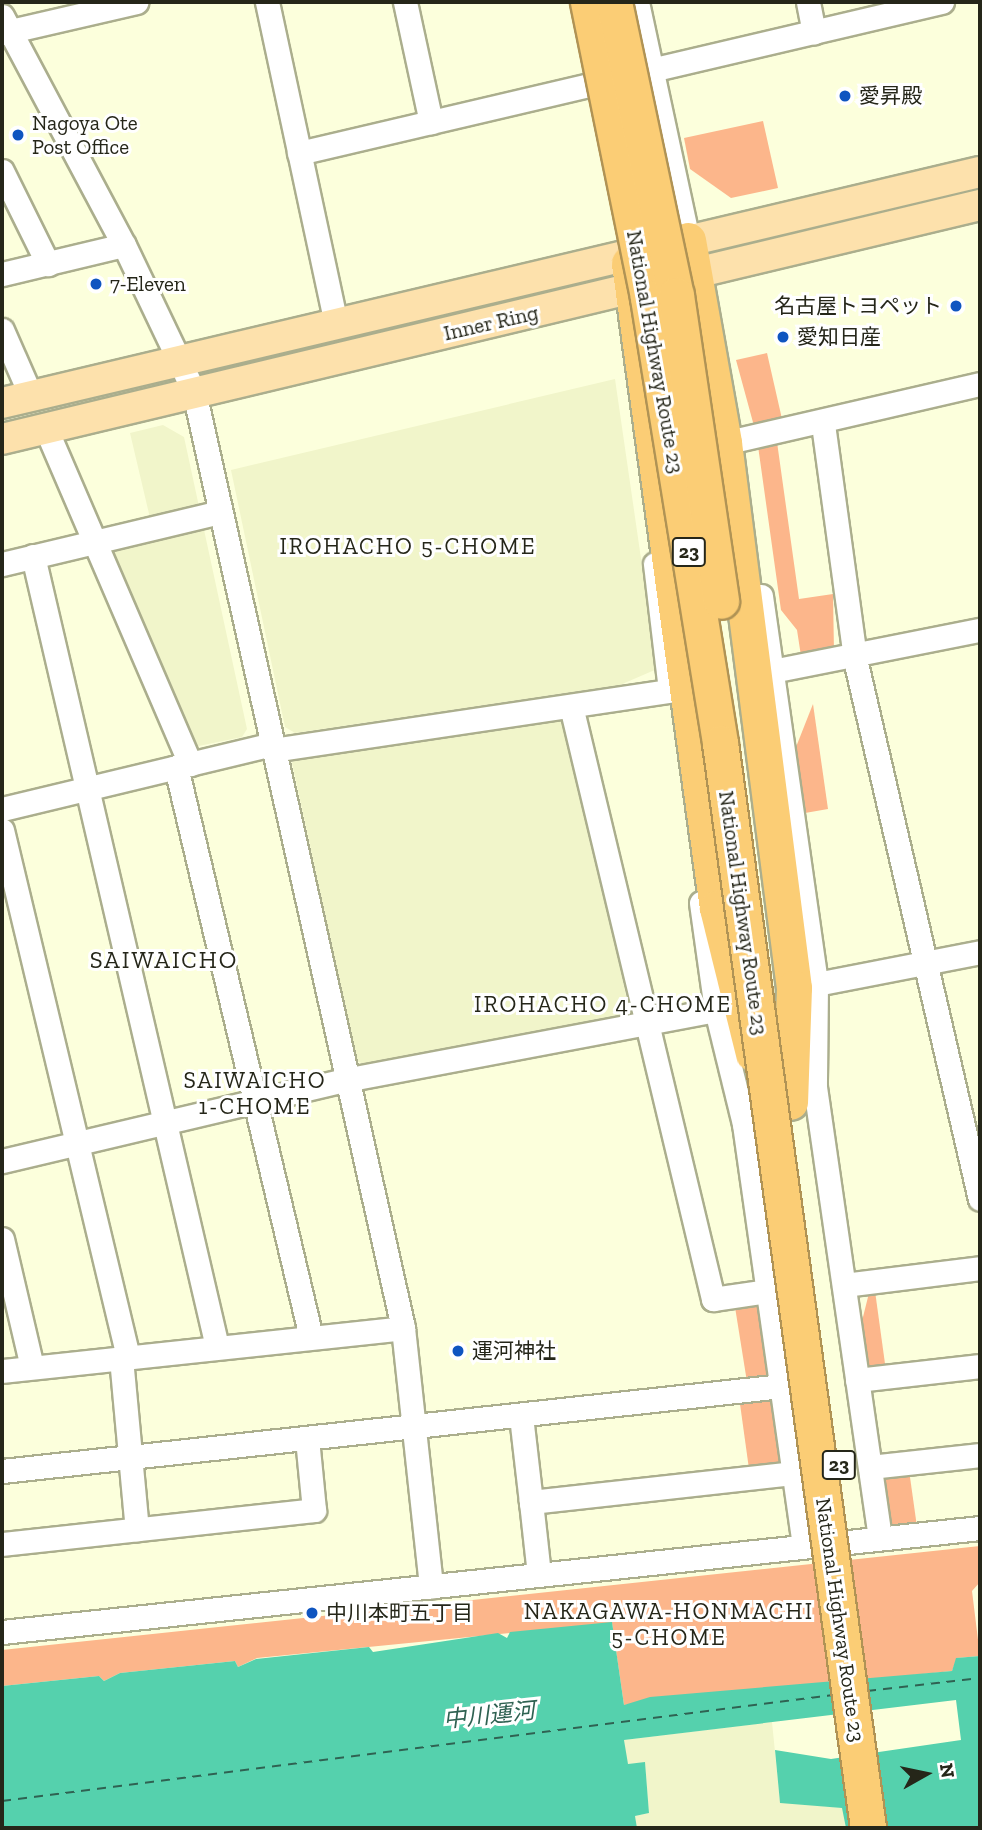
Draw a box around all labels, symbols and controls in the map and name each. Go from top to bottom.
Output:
place label: 愛昇殿 [859,83,922,109]
marker: 愛昇殿 [837,88,853,104]
place label: Nagoya Ote Post Office [32,110,138,160]
marker: Nagoya Ote Post Office [10,127,26,143]
street label: National Highway Route 23 [621,228,689,476]
place label: 7-Eleven [110,271,186,297]
marker: 7-Eleven [88,276,104,292]
place label: 名古屋トヨペット [774,293,942,319]
marker: 名古屋トヨペット [948,298,964,314]
street label: Inner Ring [441,300,541,346]
place label: 愛知日産 [797,324,881,350]
marker: 愛知日産 [775,329,791,345]
district label: IROHACHO 5-CHOME [281,532,535,560]
road number: 23 [672,537,706,568]
street label: National Highway Route 23 [713,789,773,1037]
district label: SAIWAICHO [91,946,237,974]
district label: IROHACHO 4-CHOME [476,990,730,1018]
district label: SAIWAICHO 1-CHOME [185,1066,325,1120]
place label: 運河神社 [472,1338,556,1364]
marker: 運河神社 [450,1343,466,1359]
road number: 23 [822,1450,856,1480]
street label: National Highway Route 23 [810,1496,870,1744]
district label: NAKAGAWA-HONMACHI 5-CHOME [526,1597,812,1651]
place label: 中川本町五丁目 [326,1600,473,1626]
marker: 中川本町五丁目 [304,1605,320,1621]
water label: 中川運河 [442,1696,536,1734]
north arrow [891,1739,961,1809]
text: N [935,1762,960,1780]

